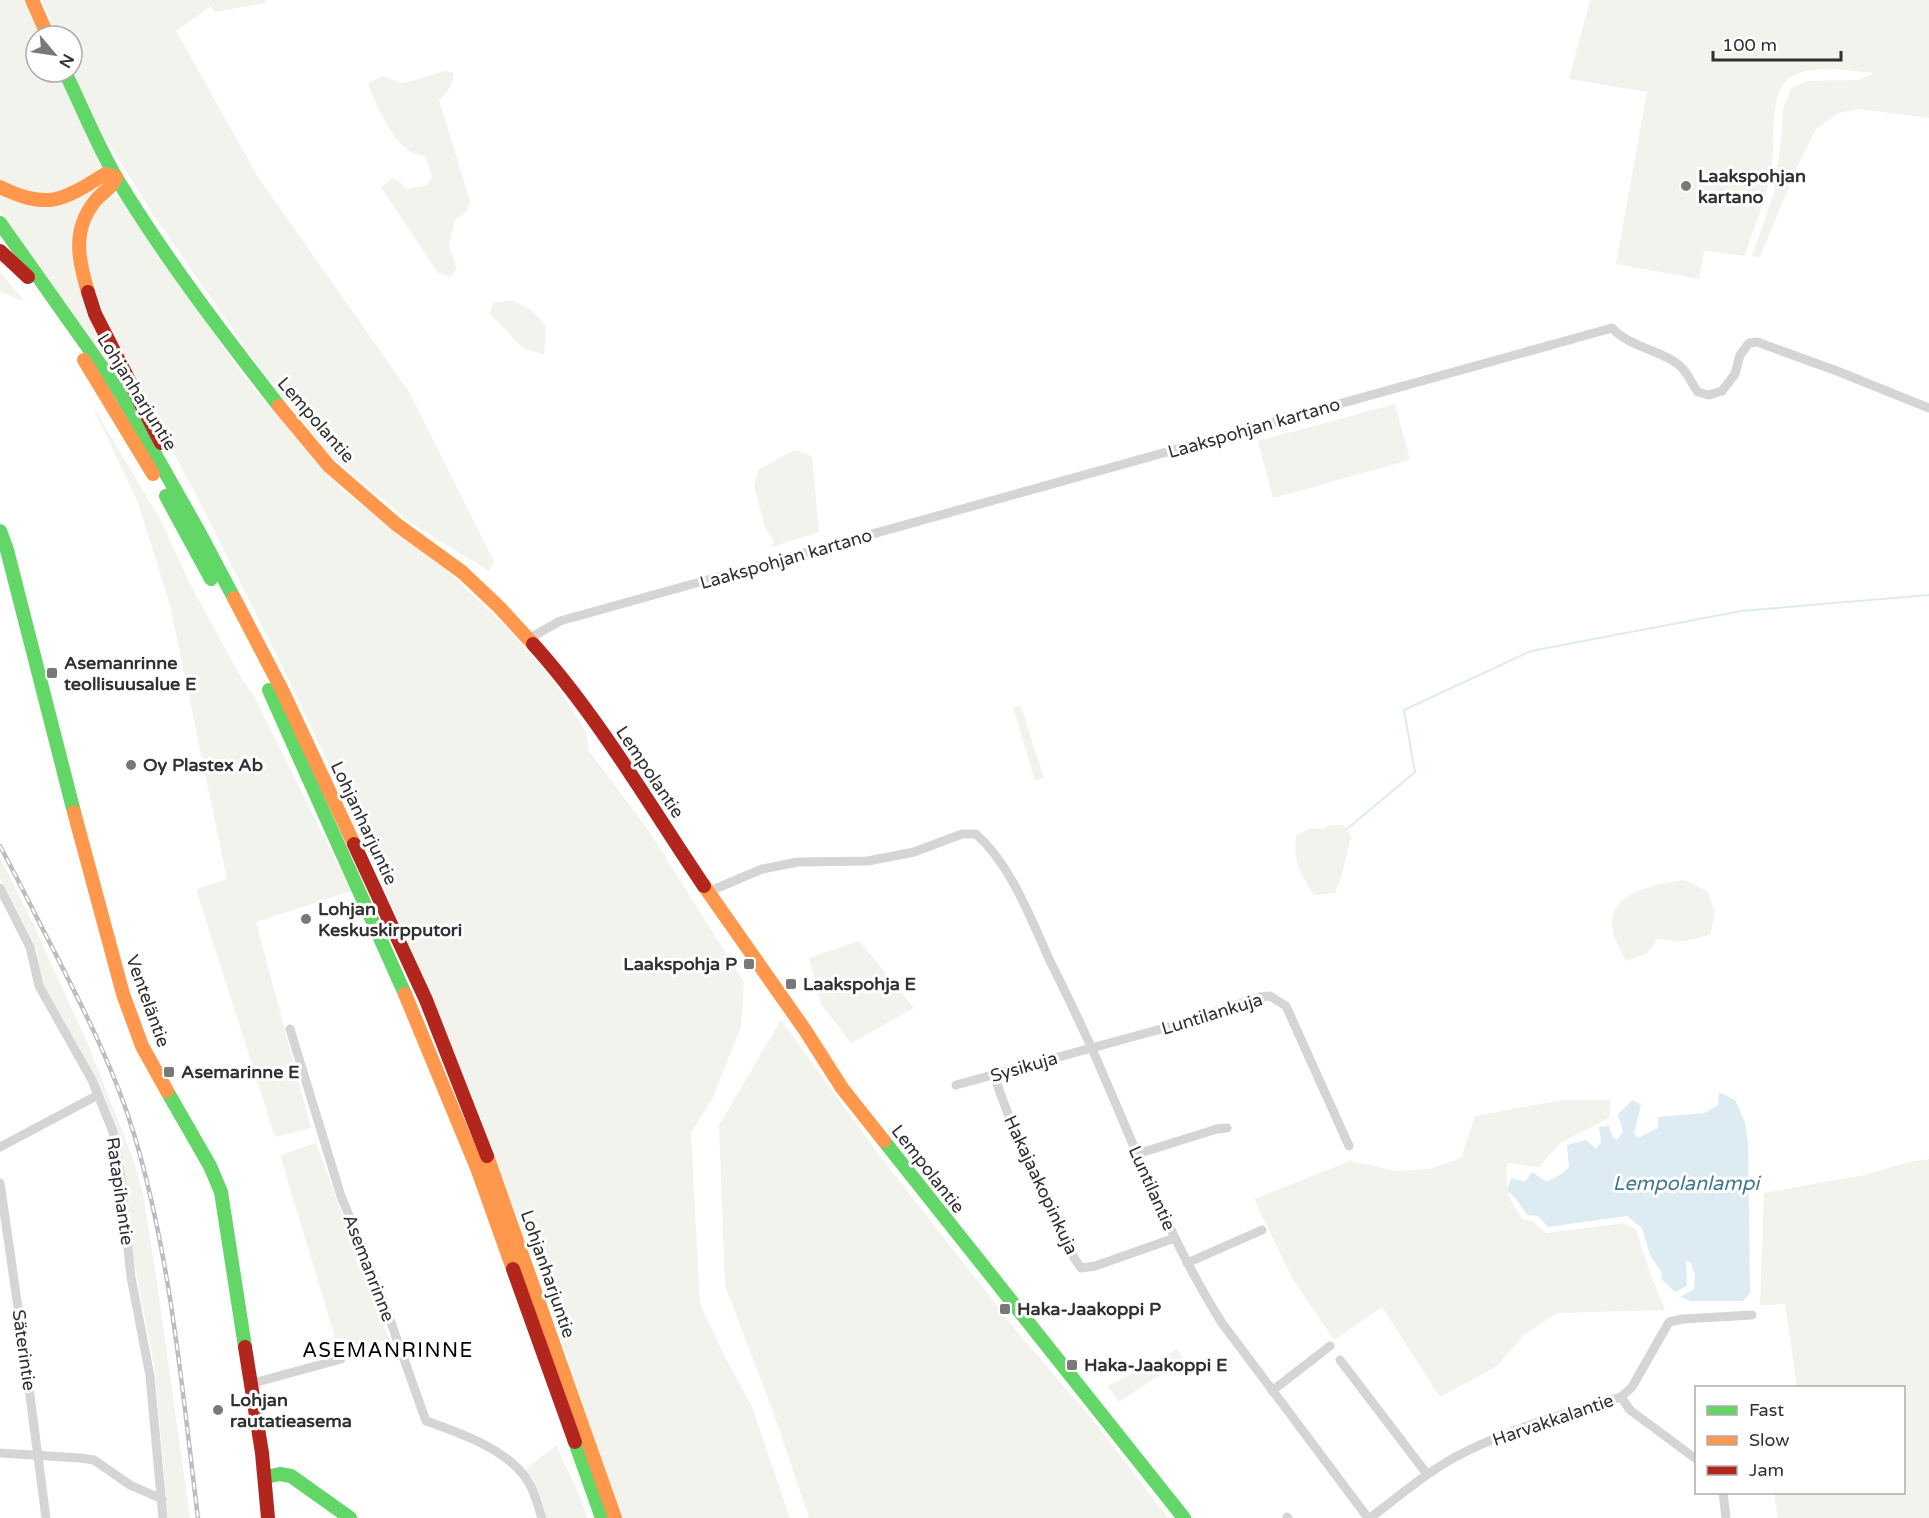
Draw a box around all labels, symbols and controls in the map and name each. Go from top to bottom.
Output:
north arrow [24,24,84,84]
scale bar [1713,24,1840,62]
text: 100 m [1722,34,1777,56]
text: N [54,50,78,71]
place label: Laakspohjan kartano [1698,165,1806,208]
marker: Laakspohjan kartano [1679,179,1693,193]
street label: Lohjanharjuntie [92,329,182,455]
street label: Lempolantie [273,373,359,467]
street label: Laakspohjan kartano [1165,393,1343,463]
street label: Laakspohjan kartano [697,524,875,594]
place label: Asemanrinne teollisuusalue E [64,652,196,695]
marker: Asemanrinne teollisuusalue E [45,666,59,680]
street label: Lempolantie [611,722,689,822]
place label: Oy Plastex Ab [143,754,263,776]
marker: Oy Plastex Ab [124,758,138,772]
street label: Lohjanharjuntie [326,758,402,888]
place label: Lohjan Keskuskirpputori [318,898,462,941]
marker: Lohjan Keskuskirpputori [299,912,313,926]
street label: Venteläntie [121,952,175,1050]
place label: Laakspohja P [623,953,737,975]
marker: Laakspohja P [742,957,756,971]
place label: Laakspohja E [803,973,916,995]
marker: Laakspohja E [784,977,798,991]
street label: Luntilankuja [1159,988,1265,1040]
street label: Sysikuja [988,1047,1060,1087]
place label: Asemarinne E [181,1061,300,1083]
marker: Asemarinne E [162,1065,176,1079]
street label: Hakajaakopinkuja [999,1112,1083,1258]
street label: Lempolantie [887,1120,969,1218]
street label: Ratapihantie [102,1136,138,1246]
street label: Luntilantie [1124,1142,1180,1234]
water label: Lempolanlampi [1613,1172,1762,1196]
street label: Lohjanharjuntie [516,1207,580,1341]
street label: Asemanrinne [338,1211,400,1325]
place label: Haka-Jaakoppi P [1017,1298,1161,1320]
marker: Haka-Jaakoppi P [998,1302,1012,1316]
street label: Säterintie [7,1308,41,1392]
district label: ASEMANRINNE [302,1339,474,1363]
place label: Haka-Jaakoppi E [1084,1354,1227,1376]
marker: Haka-Jaakoppi E [1065,1358,1079,1372]
legend [1695,1386,1905,1494]
place label: Lohjan rautatieasema [230,1389,352,1432]
street label: Harvakkalantie [1490,1389,1616,1451]
text: Fast [1749,1399,1784,1421]
marker: Lohjan rautatieasema [211,1403,225,1417]
text: Slow [1749,1429,1790,1451]
text: Jam [1749,1459,1784,1481]

